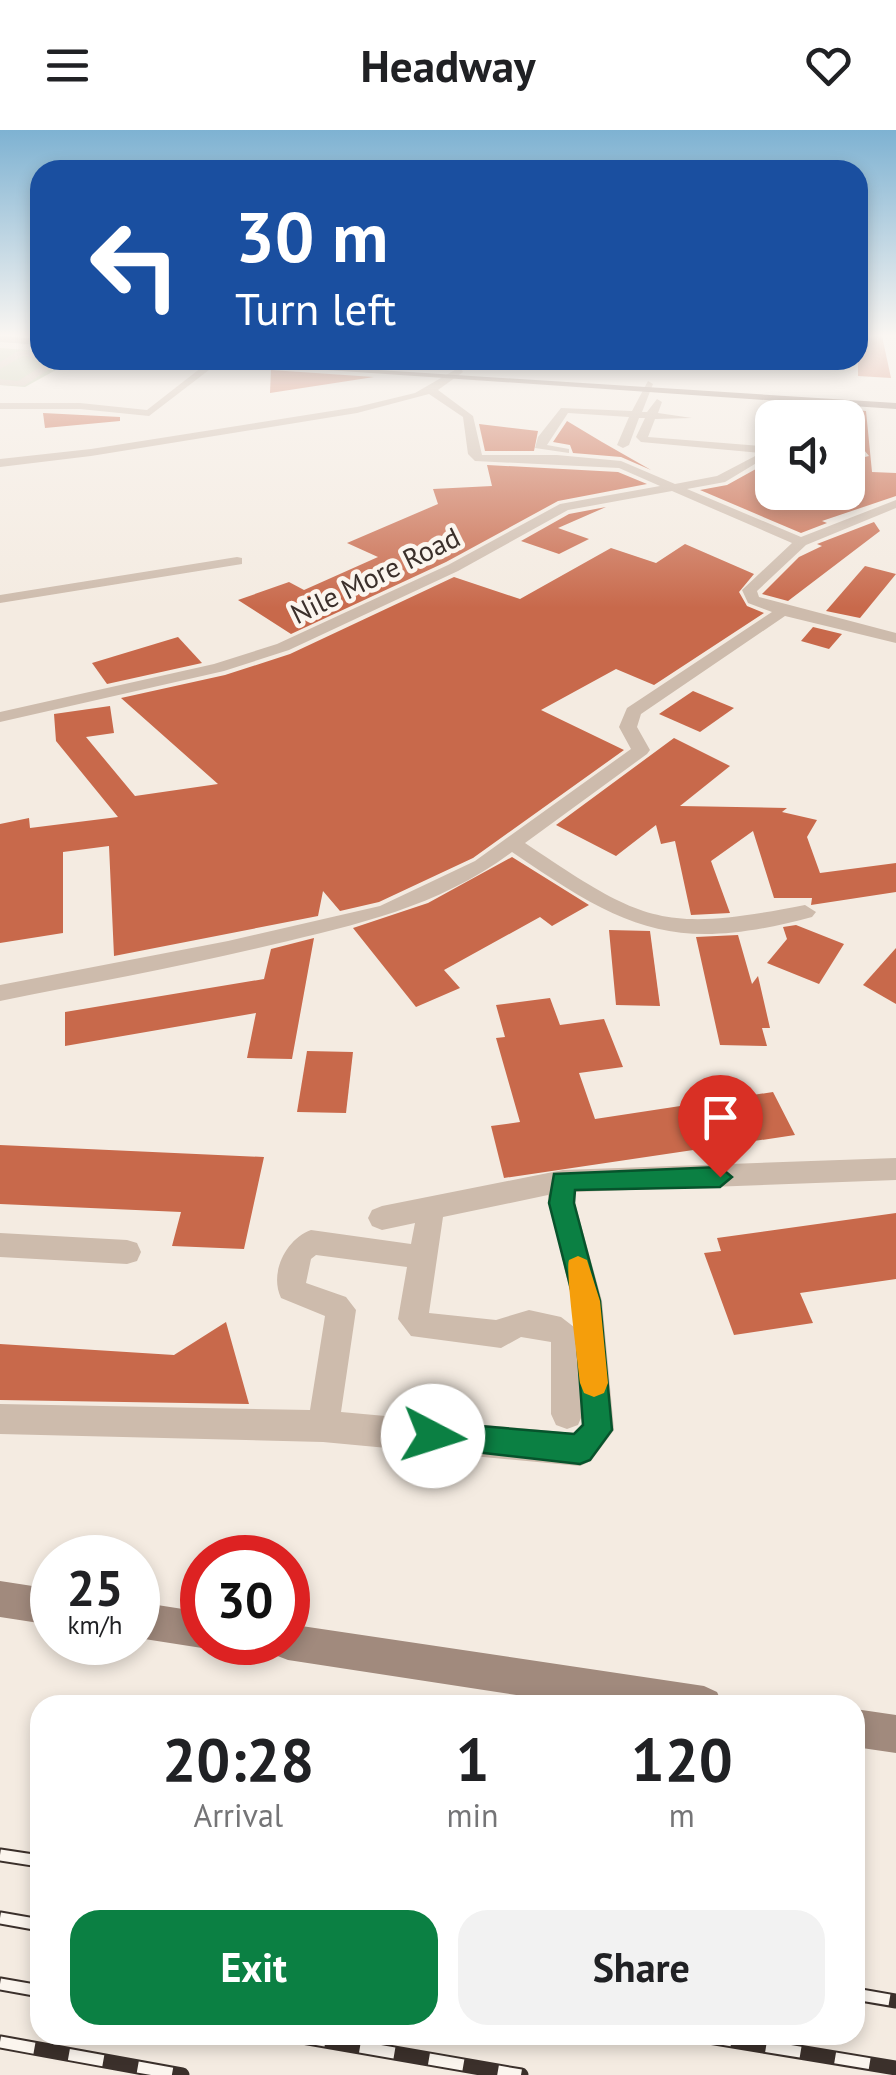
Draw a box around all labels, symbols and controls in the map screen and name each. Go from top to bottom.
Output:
text: Headway [360,36,536,94]
icon: menu [40,38,95,93]
icon: heart [801,38,856,93]
text: 30 m [235,191,388,281]
icon: left [70,200,200,330]
text: Turn left [235,279,396,337]
map controls [755,400,865,510]
button: sound [755,400,865,510]
street label: Nile More Road [284,518,466,632]
pin [678,1075,763,1178]
icon: arrive [693,1090,748,1145]
position arrow [381,1384,485,1488]
speed limit sign: 30 [180,1535,310,1665]
text: 25 [67,1555,123,1620]
text: km/h [68,1609,122,1641]
text: 20:28 [162,1720,314,1798]
text: 1 [456,1720,490,1798]
text: 120 [631,1720,733,1798]
text: Arrival [193,1794,283,1836]
text: min [447,1794,499,1836]
text: m [669,1794,695,1836]
button: Exit [70,1910,438,2025]
button: Share [458,1910,825,2025]

